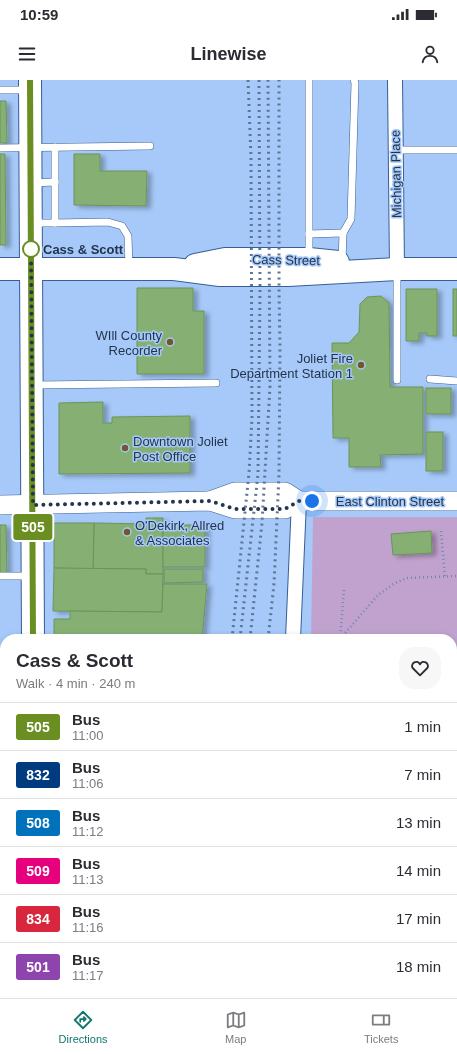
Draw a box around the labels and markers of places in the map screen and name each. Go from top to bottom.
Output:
marker: Cass & Scott [22,240,40,258]
place label: Cass & Scott [43,242,124,257]
place label: WIll County Recorder [96,328,163,358]
marker: WIll County Recorder [165,337,175,347]
place label: Joliet Fire Department Station 1 [230,351,353,381]
marker: Joliet Fire Department Station 1 [356,360,366,370]
place label: Downtown Joliet Post Office [133,434,228,464]
marker: Downtown Joliet Post Office [120,443,130,453]
place label: O'Dekirk, Allred & Associates [135,518,224,548]
marker: O'Dekirk, Allred & Associates [122,527,132,537]

